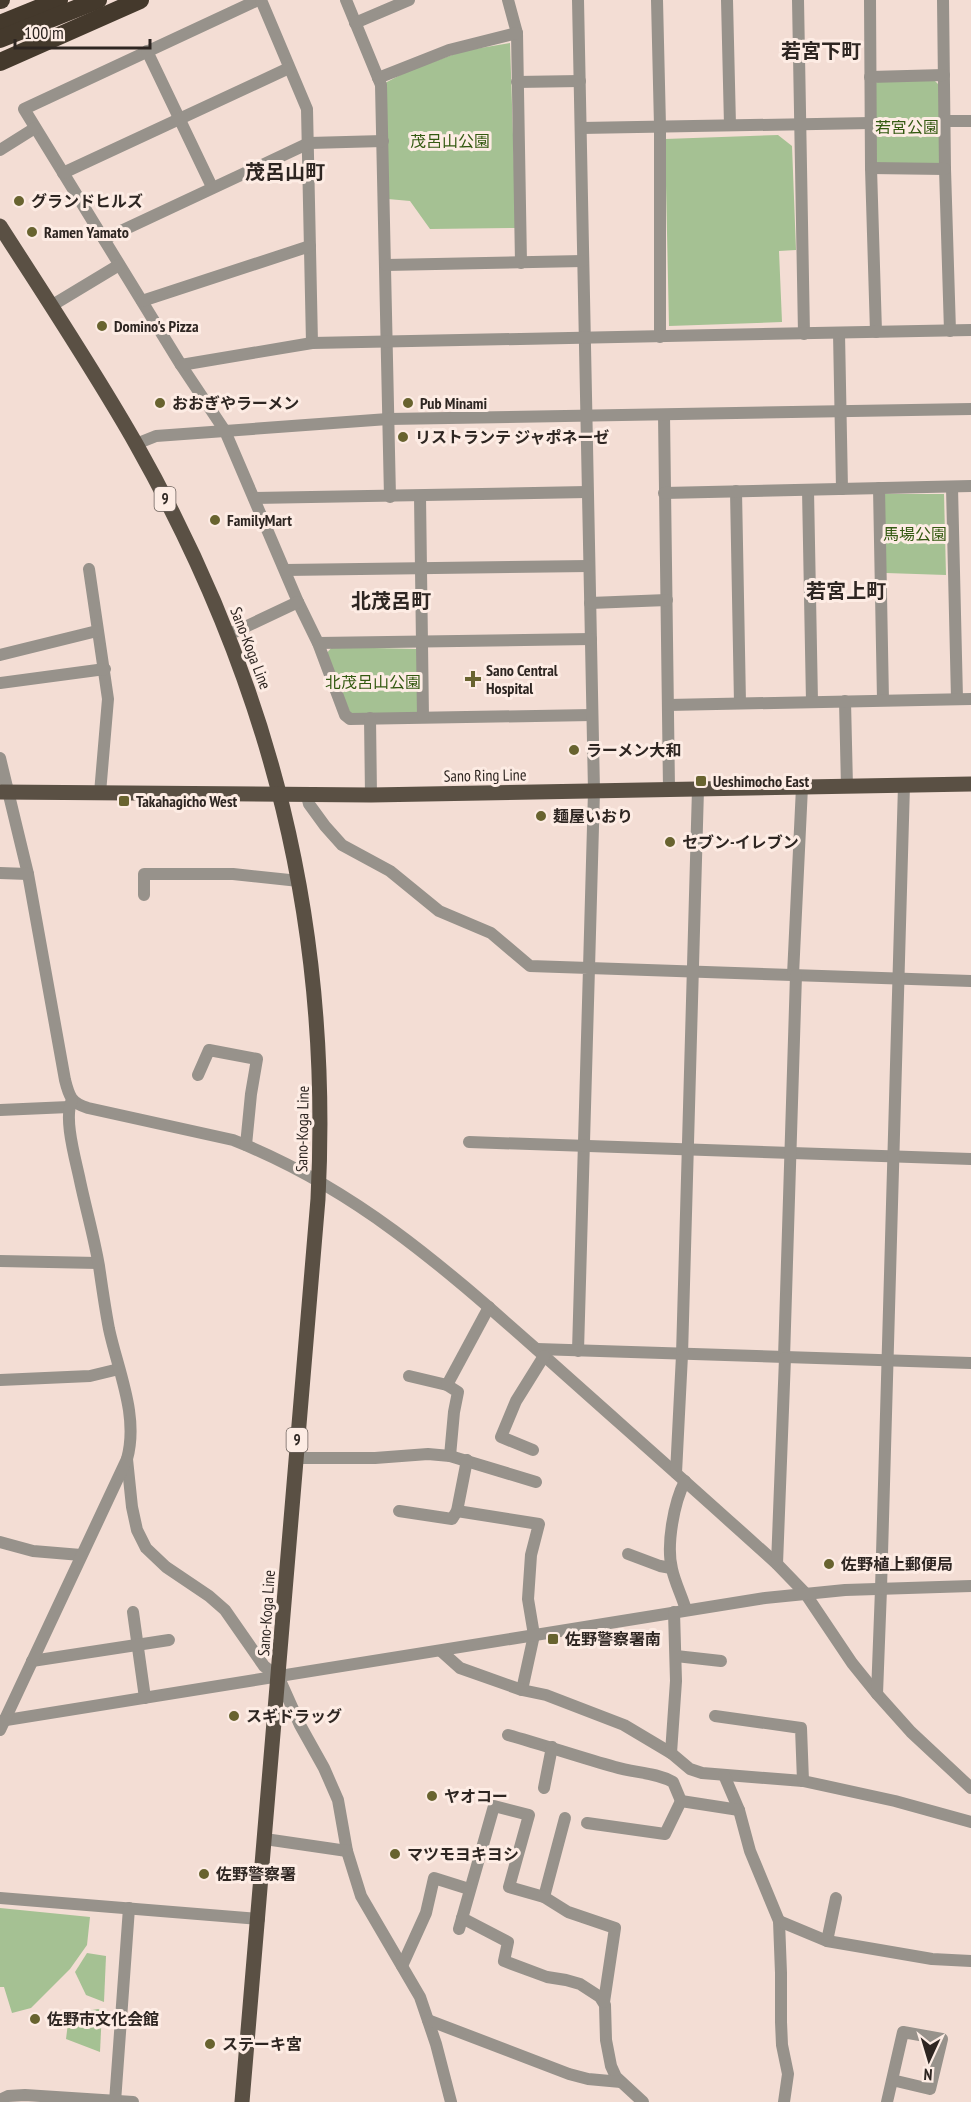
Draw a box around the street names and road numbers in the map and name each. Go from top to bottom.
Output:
road number: 9 [154,487,176,511]
street label: Sano-Koga Line [226,604,276,692]
street label: Sano Ring Line [443,764,527,786]
street label: Sano-Koga Line [291,1086,313,1172]
road number: 9 [286,1428,308,1452]
street label: Sano-Koga Line [253,1569,279,1657]

